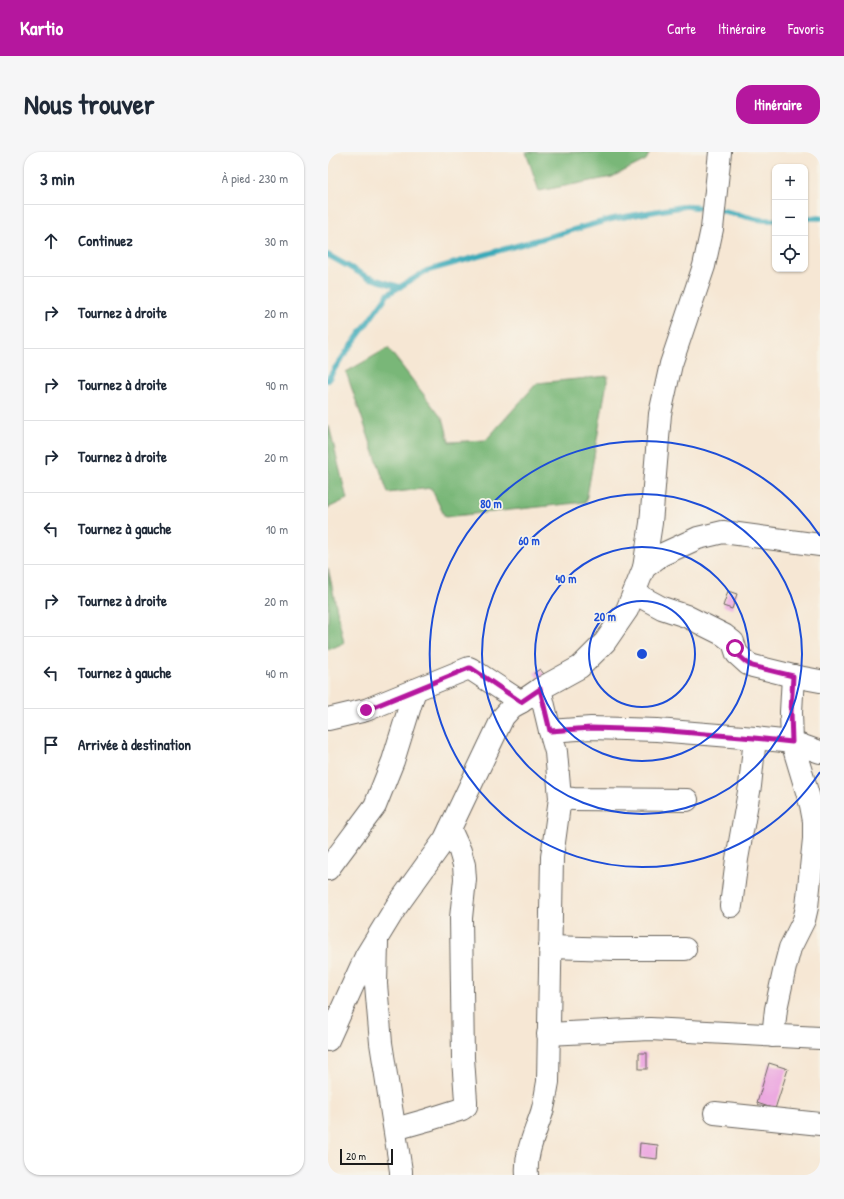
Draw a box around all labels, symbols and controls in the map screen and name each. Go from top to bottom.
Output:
text: Kartio [20,15,63,41]
text: Carte [667,19,696,38]
text: Itinéraire [718,19,766,38]
text: Favoris [788,19,824,38]
text: Nous trouver [24,85,155,123]
button: Itinéraire [736,85,820,124]
map controls [772,164,808,272]
button: + [772,164,808,200]
text: 3 min [40,167,75,190]
text: À pied · 230 m [222,169,288,187]
button: − [772,200,808,236]
icon: ahead [40,230,62,252]
text: Continuez [78,230,133,251]
text: 30 m [265,232,288,250]
button: locate [772,236,808,272]
icon: right [40,302,62,324]
text: Tournez à droite [78,302,167,323]
text: 20 m [264,304,288,322]
icon: right [40,374,62,396]
text: Tournez à droite [78,374,167,395]
text: 90 m [266,376,288,394]
icon: right [40,446,62,468]
text: Tournez à droite [78,446,167,467]
text: 20 m [264,448,288,466]
text: 80 m [480,495,502,512]
icon: left [40,518,62,540]
text: Tournez à gauche [78,518,171,539]
text: 10 m [266,520,288,538]
text: 60 m [518,532,540,549]
text: 40 m [556,570,576,587]
icon: right [40,590,62,612]
text: Tournez à droite [78,590,167,611]
text: 20 m [264,592,288,610]
text: 20 m [594,608,616,625]
route start [726,639,744,657]
centre of rings [635,647,649,661]
icon: left [40,662,62,684]
text: Tournez à gauche [78,662,171,683]
text: 40 m [265,664,288,682]
route end [357,701,375,719]
icon: arrive [40,734,62,756]
text: Arrivée à destination [78,734,191,755]
scale bar [340,1147,393,1166]
text: 20 m [346,1149,366,1163]

